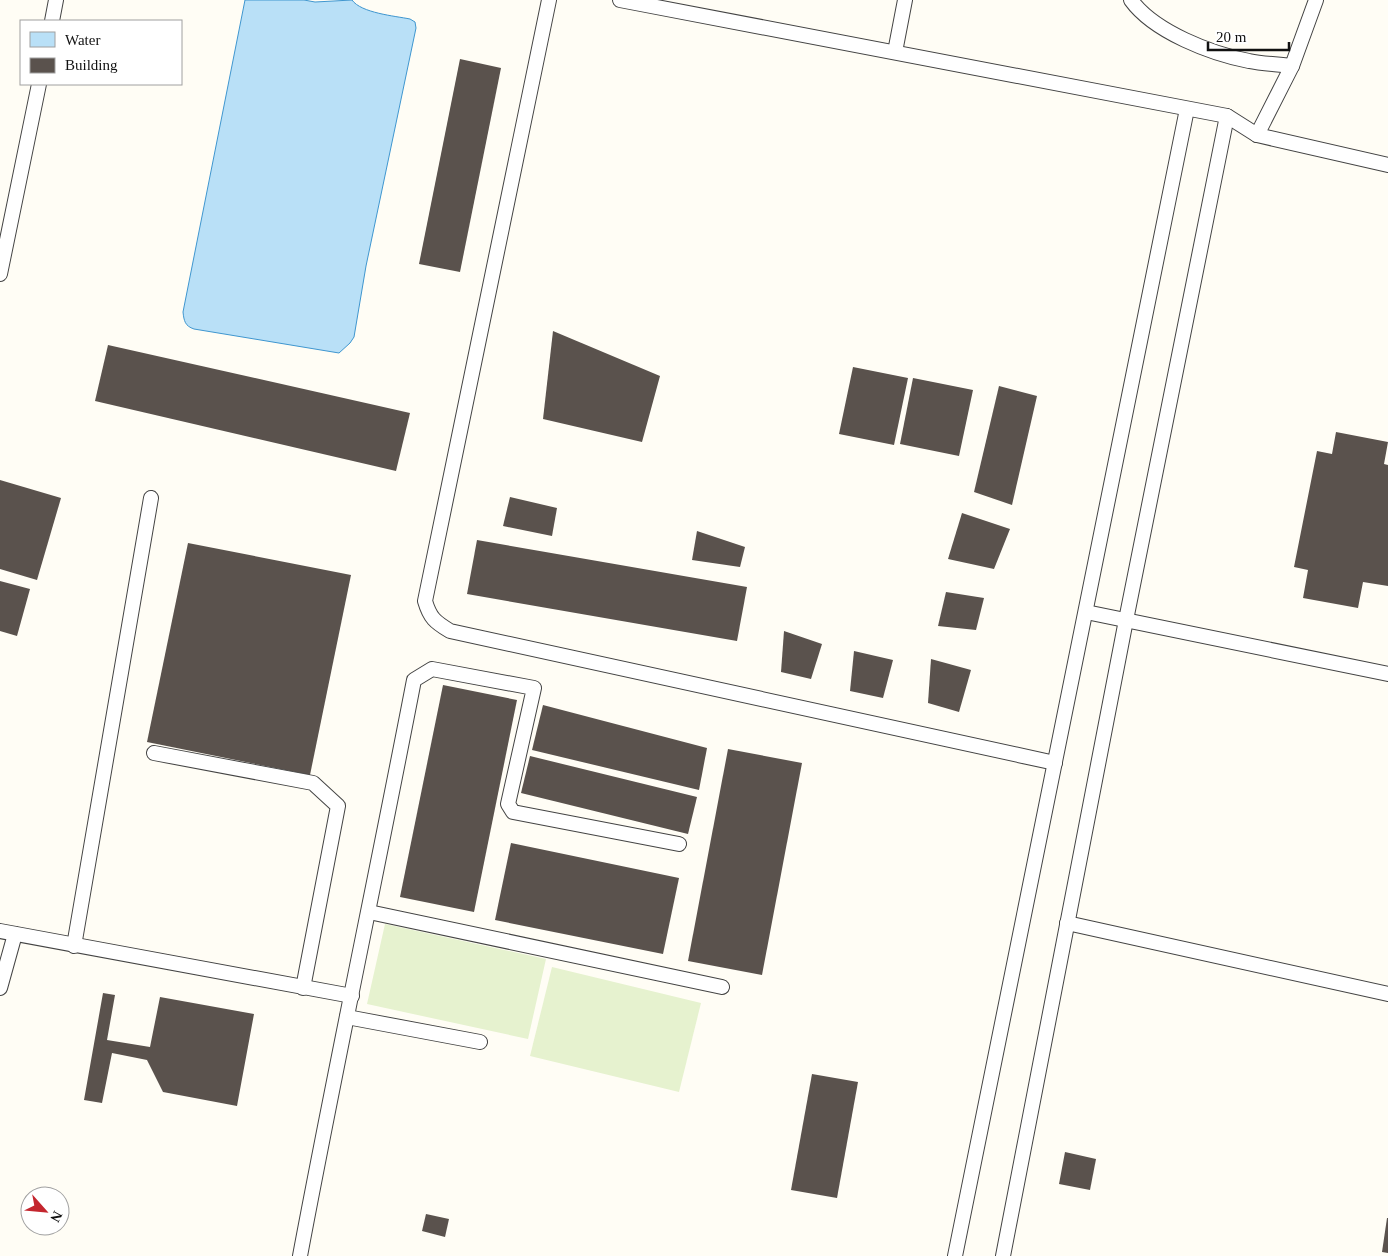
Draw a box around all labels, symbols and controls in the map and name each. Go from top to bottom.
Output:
legend [20,20,182,85]
scale bar [1208,20,1289,52]
text: 20 m [1216,29,1247,45]
text: Water [65,32,100,48]
text: Building [65,57,118,73]
north arrow [20,1186,70,1236]
text: N [47,1209,65,1225]

